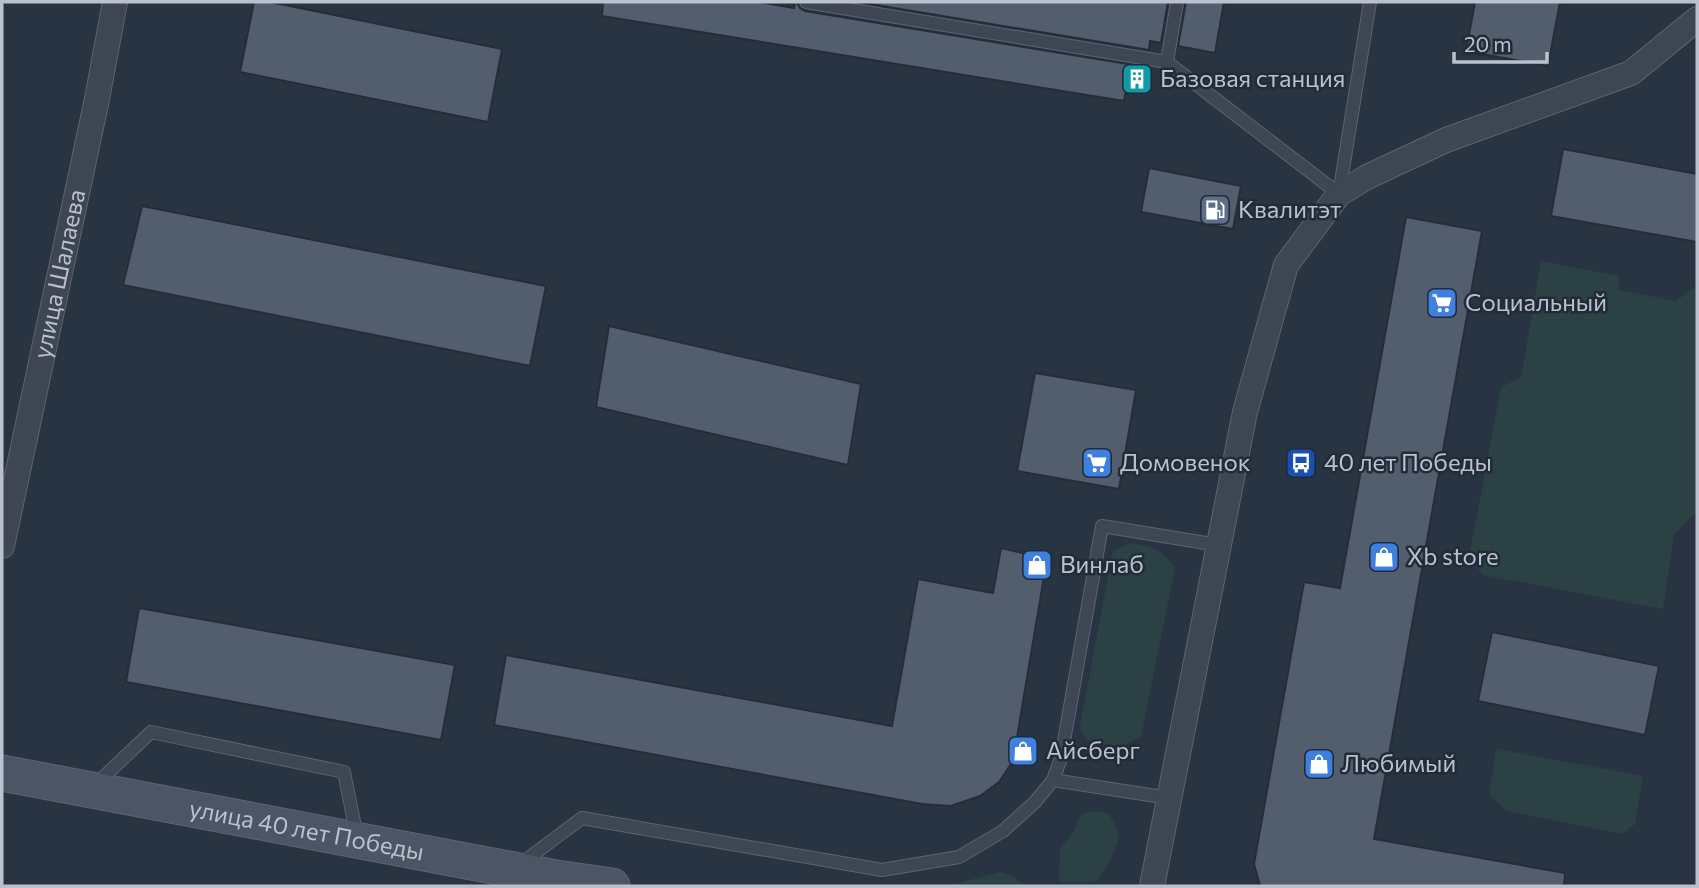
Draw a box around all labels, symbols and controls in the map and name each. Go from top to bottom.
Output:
scale bar [1454,21,1547,65]
text: 20 m [1464,31,1512,56]
building icon: Базовая станция [1120,62,1154,96]
place label: Базовая станция [1160,63,1345,92]
street label: улица Шалаева [26,187,90,361]
fuel station icon: Квалитэт [1198,193,1232,227]
place label: Квалитэт [1238,194,1341,223]
supermarket icon: Социальный [1425,286,1459,320]
place label: Социальный [1465,287,1607,316]
supermarket icon: Домовенок [1080,446,1114,480]
bus stop icon: 40 лет Победы [1284,446,1318,480]
place label: Домовенок [1120,447,1251,476]
place label: 40 лет Победы [1324,447,1492,476]
shop icon: Xb store [1367,540,1401,574]
place label: Xb store [1407,541,1499,570]
shop icon: Винлаб [1020,548,1054,582]
place label: Винлаб [1060,549,1144,578]
shop icon: Айсберг [1006,734,1040,768]
place label: Айсберг [1046,735,1140,764]
shop icon: Любимый [1302,747,1336,781]
place label: Любимый [1342,748,1456,777]
street label: улица 40 лет Победы [187,793,427,866]

